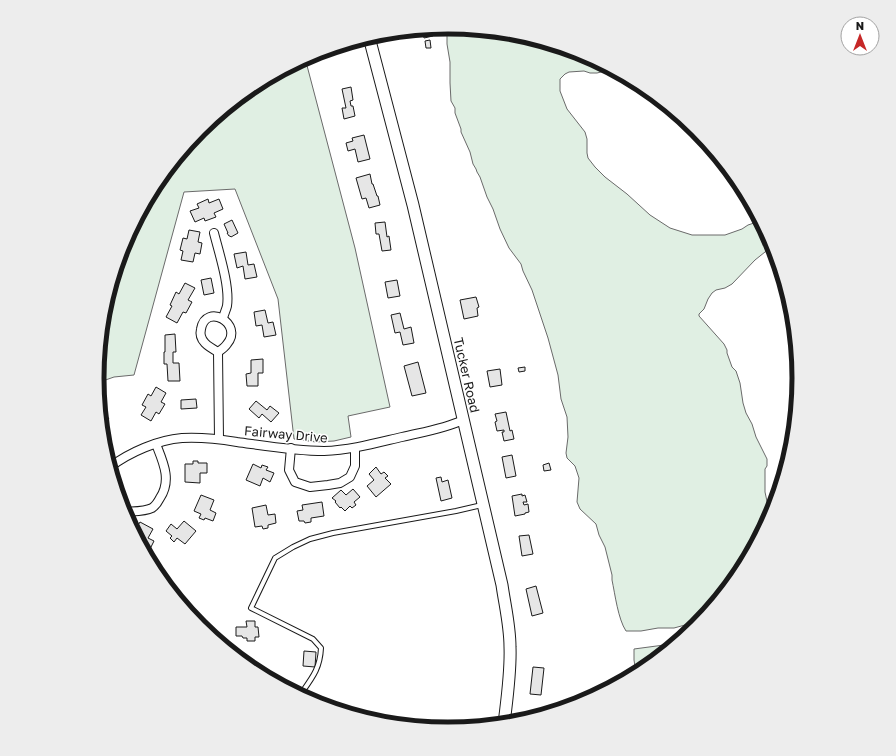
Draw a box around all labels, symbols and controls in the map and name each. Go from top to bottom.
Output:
north arrow [840,16,880,56]
text: N [856,19,864,32]
street label: Tucker Road [451,336,483,414]
street label: Fairway Drive [244,422,328,446]

